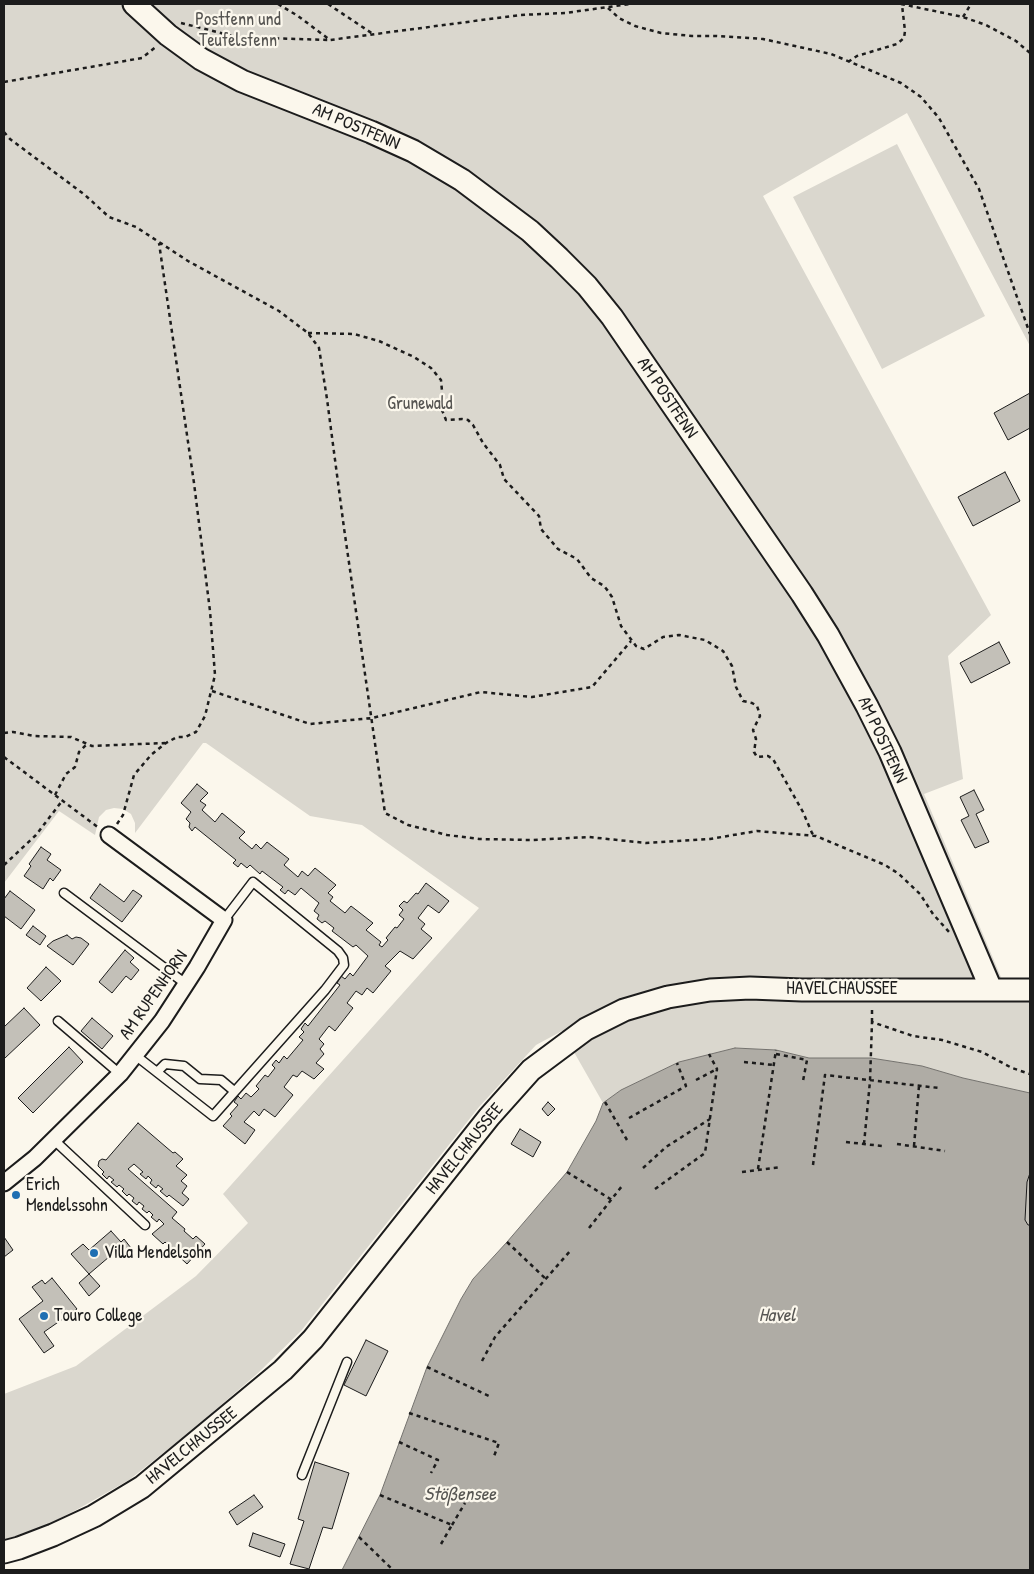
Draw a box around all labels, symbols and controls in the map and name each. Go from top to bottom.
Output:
park label: Postfenn und Teufelsfenn [195,9,281,52]
street label: AM POSTFENN [309,99,403,155]
street label: AM POSTFENN [632,353,702,443]
park label: Grunewald [387,393,453,415]
street label: AM POSTFENN [853,693,911,787]
street label: AM RUPENHORN [115,946,193,1044]
street label: HAVELCHAUSSEE [786,978,898,1000]
street label: HAVELCHAUSSEE [422,1099,508,1199]
place label: Erich Mendelssohn [26,1174,108,1216]
marker: Erich Mendelssohn [10,1189,22,1201]
place label: Villa Mendelsohn [104,1242,212,1264]
marker: Villa Mendelsohn [88,1247,100,1259]
place label: Touro College [54,1305,142,1327]
water label: Havel [759,1305,795,1327]
marker: Touro College [38,1310,50,1322]
street label: HAVELCHAUSSEE [142,1403,242,1489]
water label: Stößensee [424,1484,496,1506]

